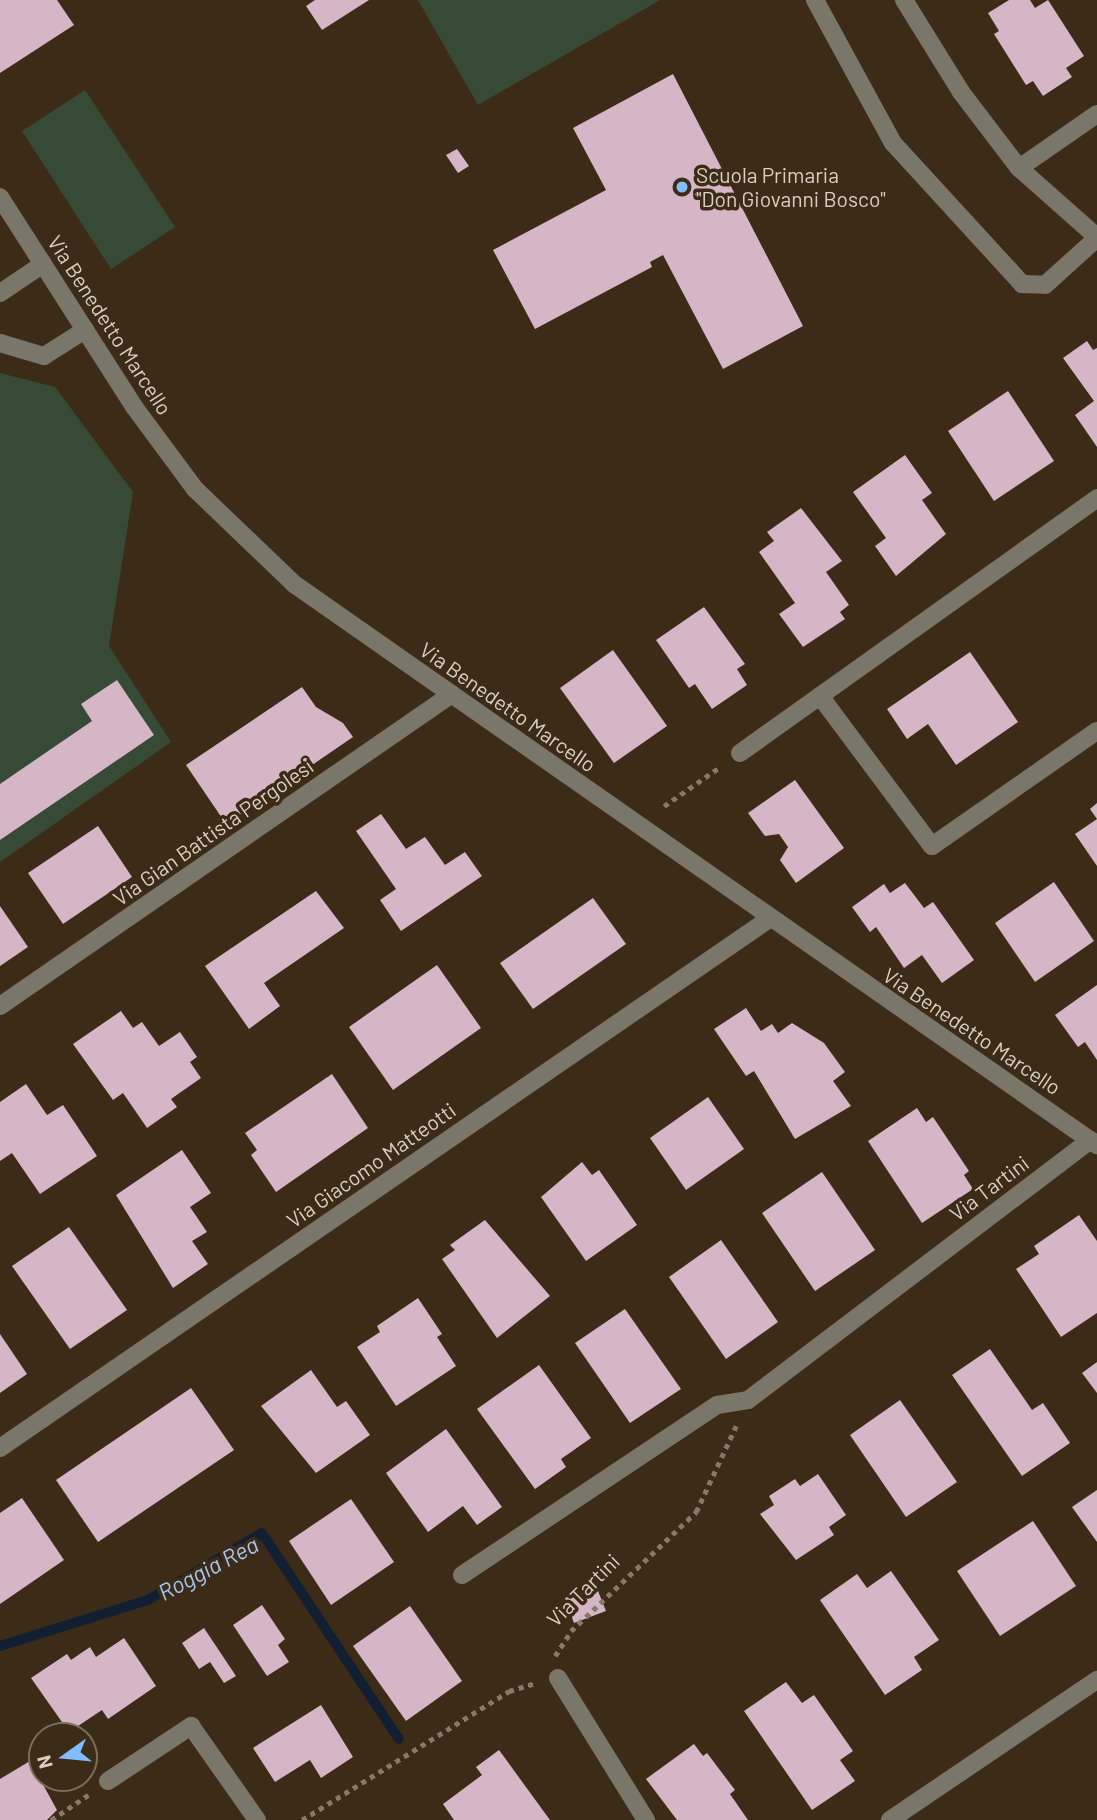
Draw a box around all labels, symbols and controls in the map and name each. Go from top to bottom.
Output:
place label: Scuola Primaria "Don Giovanni Bosco" [696,162,886,212]
marker: Scuola Primaria "Don Giovanni Bosco" [674,179,690,195]
street label: Via Benedetto Marcello [43,231,177,419]
street label: Via Benedetto Marcello [415,637,601,777]
street label: Via Gian Battista Pergolesi [108,753,318,911]
street label: Via Benedetto Marcello [878,962,1066,1100]
street label: Via Giacomo Matteotti [282,1097,460,1233]
street label: Via Tartini [944,1150,1034,1226]
water label: Roggia Rea [153,1530,263,1606]
street label: Via Tartini [541,1548,625,1632]
north arrow [28,1722,98,1792]
text: N [31,1753,57,1771]

